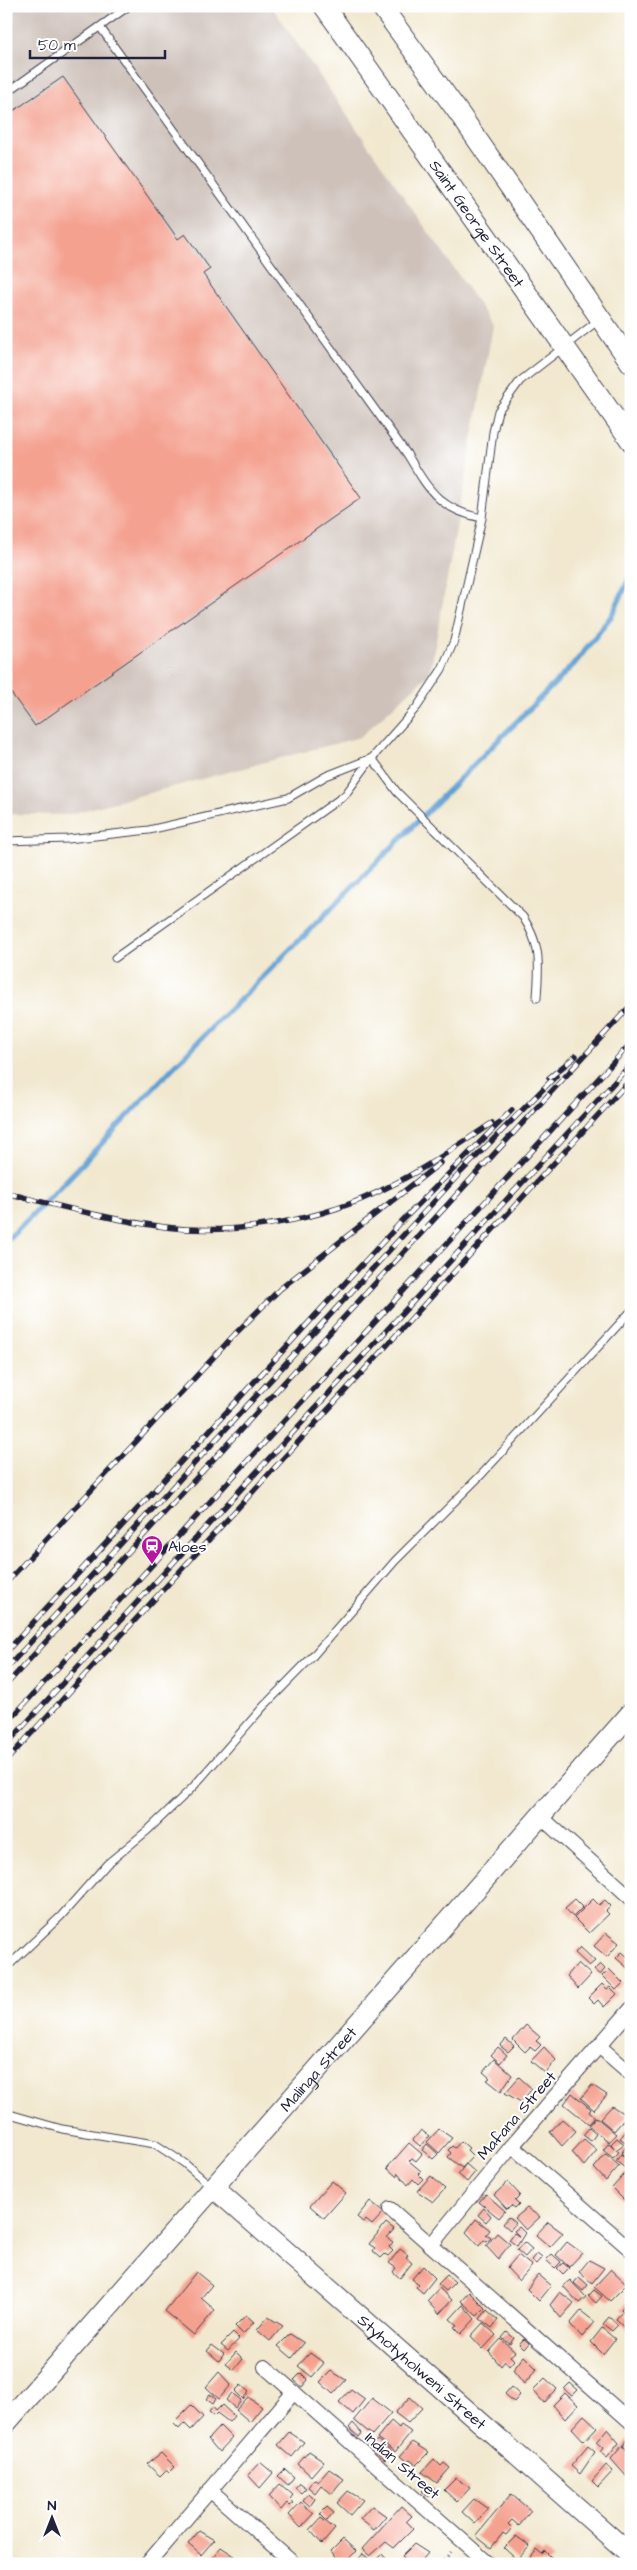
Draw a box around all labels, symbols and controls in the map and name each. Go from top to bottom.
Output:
scale bar [30,28,165,60]
text: 50 m [38,35,76,56]
street label: Saint George Street [424,155,530,293]
station icon: Aloes [140,1534,164,1565]
place label: Aloes [168,1536,206,1558]
street label: Malinga Street [275,2022,362,2117]
street label: Mafana Street [472,2066,562,2165]
street label: Styhotyholweni Street [353,2309,491,2435]
street label: Indian Street [360,2427,445,2505]
north arrow [28,2492,78,2542]
text: N [48,2496,57,2516]

